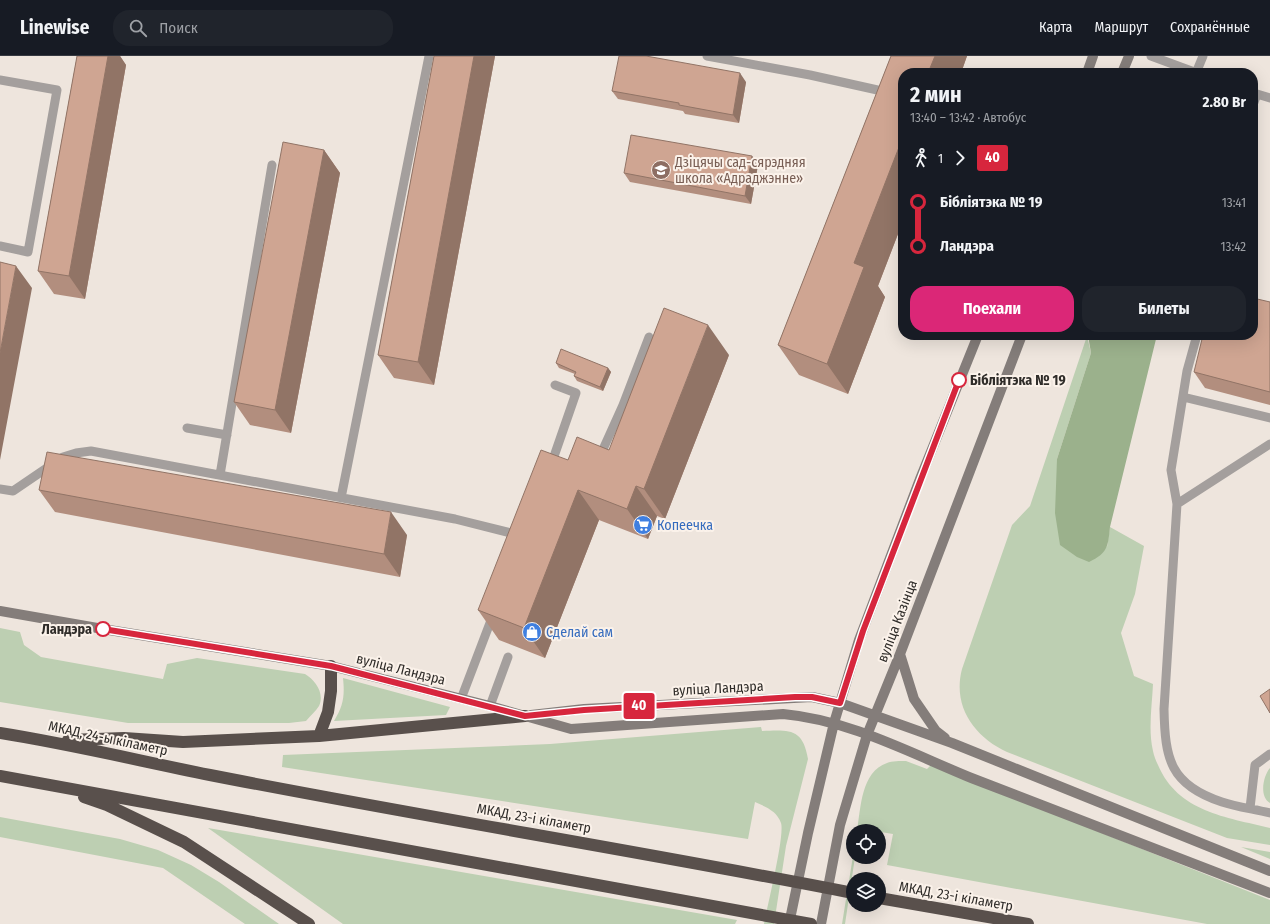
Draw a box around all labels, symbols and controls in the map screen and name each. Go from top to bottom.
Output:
search box [113,10,393,46]
text: Linewise [20,16,89,39]
icon: search [127,17,149,39]
text: Поиск [159,19,198,37]
text: Карта [1039,19,1072,36]
text: Маршрут [1094,19,1148,36]
text: Сохранённые [1170,19,1250,36]
text: 2 мин [910,81,962,108]
text: 2.80 Br [1203,93,1246,111]
text: 13:40 – 13:42 · Автобус [910,110,1026,125]
icon: walk [910,147,932,169]
icon: forward [949,147,971,169]
text: 40 [985,149,1000,166]
text: 1 [938,151,943,166]
place label: Дзіцячы сад-сярэдняя школа «Адраджэнне» [674,154,806,187]
school or university icon: Дзіцячы сад-сярэдняя школа «Адраджэнне» [650,159,672,181]
text: Бібліятэка № 19 [940,193,1042,211]
text: 13:41 [1222,195,1246,210]
text: Ландэра [940,237,994,255]
text: 13:42 [1221,239,1246,254]
button: Поехали [910,286,1074,332]
button: Билеты [1082,286,1246,332]
marker: Бібліятэка № 19 [951,372,967,388]
place label: Бібліятэка № 19 [970,372,1066,389]
supermarket icon: Копеечка [632,514,654,536]
place label: Копеечка [657,517,713,534]
street label: вуліца Казінца [874,577,921,665]
place label: Ландэра [42,621,92,638]
marker: Ландэра [95,621,111,637]
shop icon: Сделай сам [521,621,543,643]
place label: Сделай сам [546,624,613,641]
street label: вуліца Ландэра [355,650,447,689]
street label: вуліца Ландэра [672,678,764,699]
line badge: 40 [621,693,657,719]
text: 40 [632,697,646,714]
street label: МКАД, 24-ы кіламетр [47,718,169,759]
street label: МКАД, 23-і кіламетр [475,800,592,837]
map controls [846,824,886,912]
button: locate [846,824,886,864]
button: layers [846,872,886,912]
street label: МКАД, 23-і кіламетр [897,878,1014,915]

